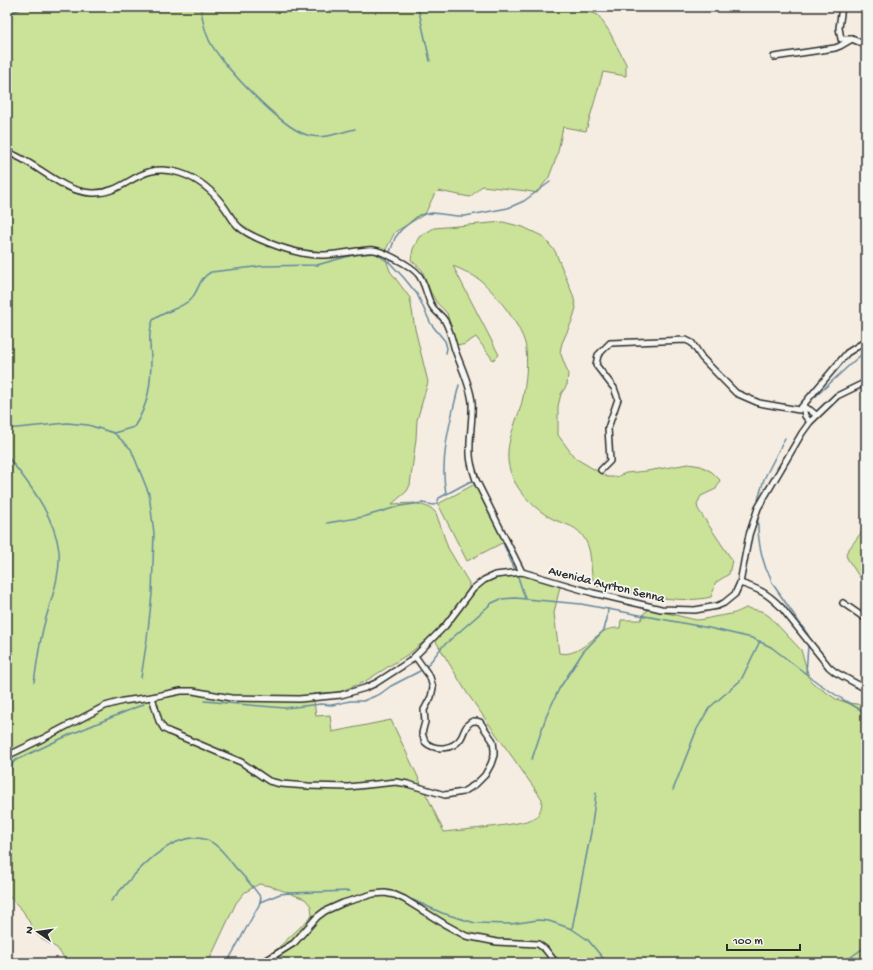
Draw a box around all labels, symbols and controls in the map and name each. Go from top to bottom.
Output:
street label: Avenida Ayrton Senna [547,564,667,607]
north arrow [18,912,58,952]
text: N [24,925,37,935]
scale bar [727,926,800,952]
text: 100 m [732,935,763,949]

